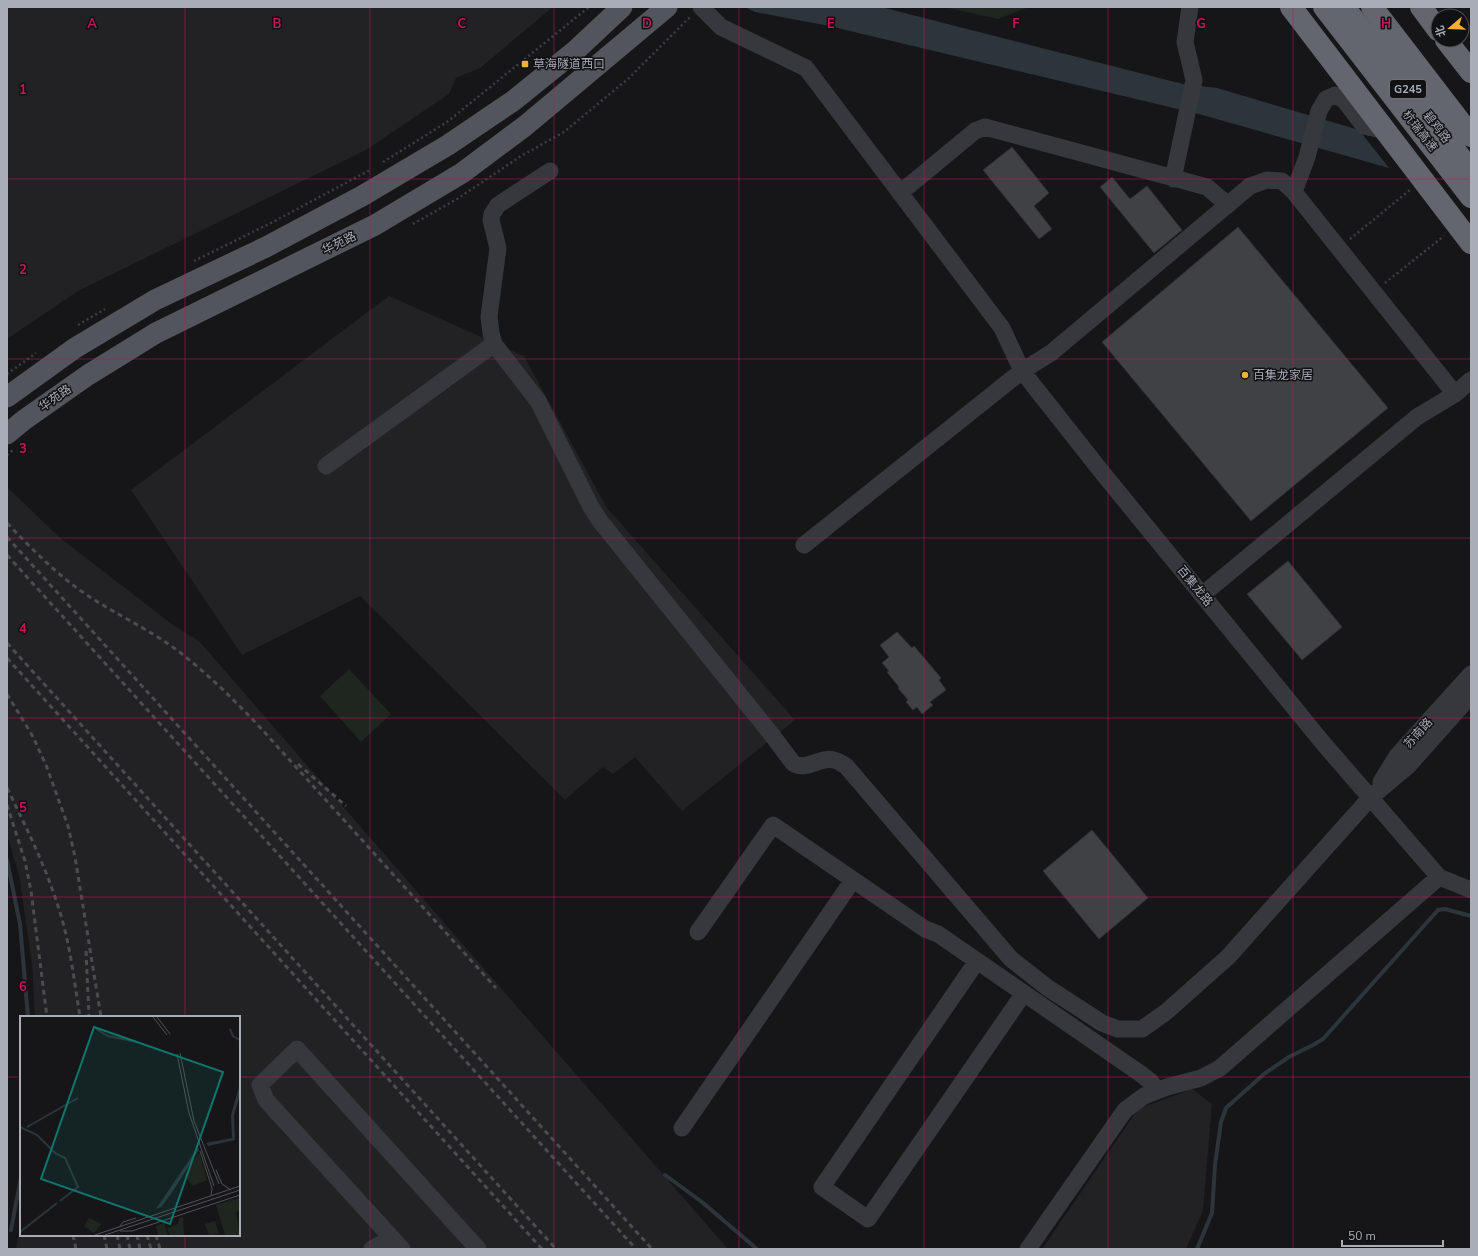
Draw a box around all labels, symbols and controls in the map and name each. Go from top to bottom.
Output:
north arrow [1430,8,1470,48]
text: A [87,15,97,33]
text: B [273,15,282,33]
text: C [458,15,467,33]
text: D [642,15,652,33]
text: E [827,15,835,33]
text: F [1012,15,1020,33]
text: G [1196,15,1206,33]
text: H [1381,15,1391,33]
text: 北 [1432,23,1450,39]
place label: 草海隧道西口 [533,56,605,72]
marker: 草海隧道西口 [520,59,530,69]
road number: G245 [1390,80,1426,98]
text: 1 [19,81,27,99]
street label: 杭瑞高速 [1399,107,1441,155]
street label: 碧鸡路 [1420,108,1454,146]
street label: 华苑路 [319,228,359,258]
text: 2 [19,261,27,279]
place label: 百集龙家居 [1253,367,1313,383]
marker: 百集龙家居 [1240,370,1250,380]
street label: 华苑路 [36,381,74,415]
text: 3 [19,440,27,458]
street label: 百集龙路 [1174,562,1216,610]
text: 4 [19,620,27,638]
street label: 苏南路 [1400,714,1436,752]
text: 5 [19,799,27,817]
text: 6 [19,978,27,996]
inset map [20,1016,240,1236]
scale bar [1342,1222,1443,1248]
text: 50 m [1348,1228,1376,1244]

